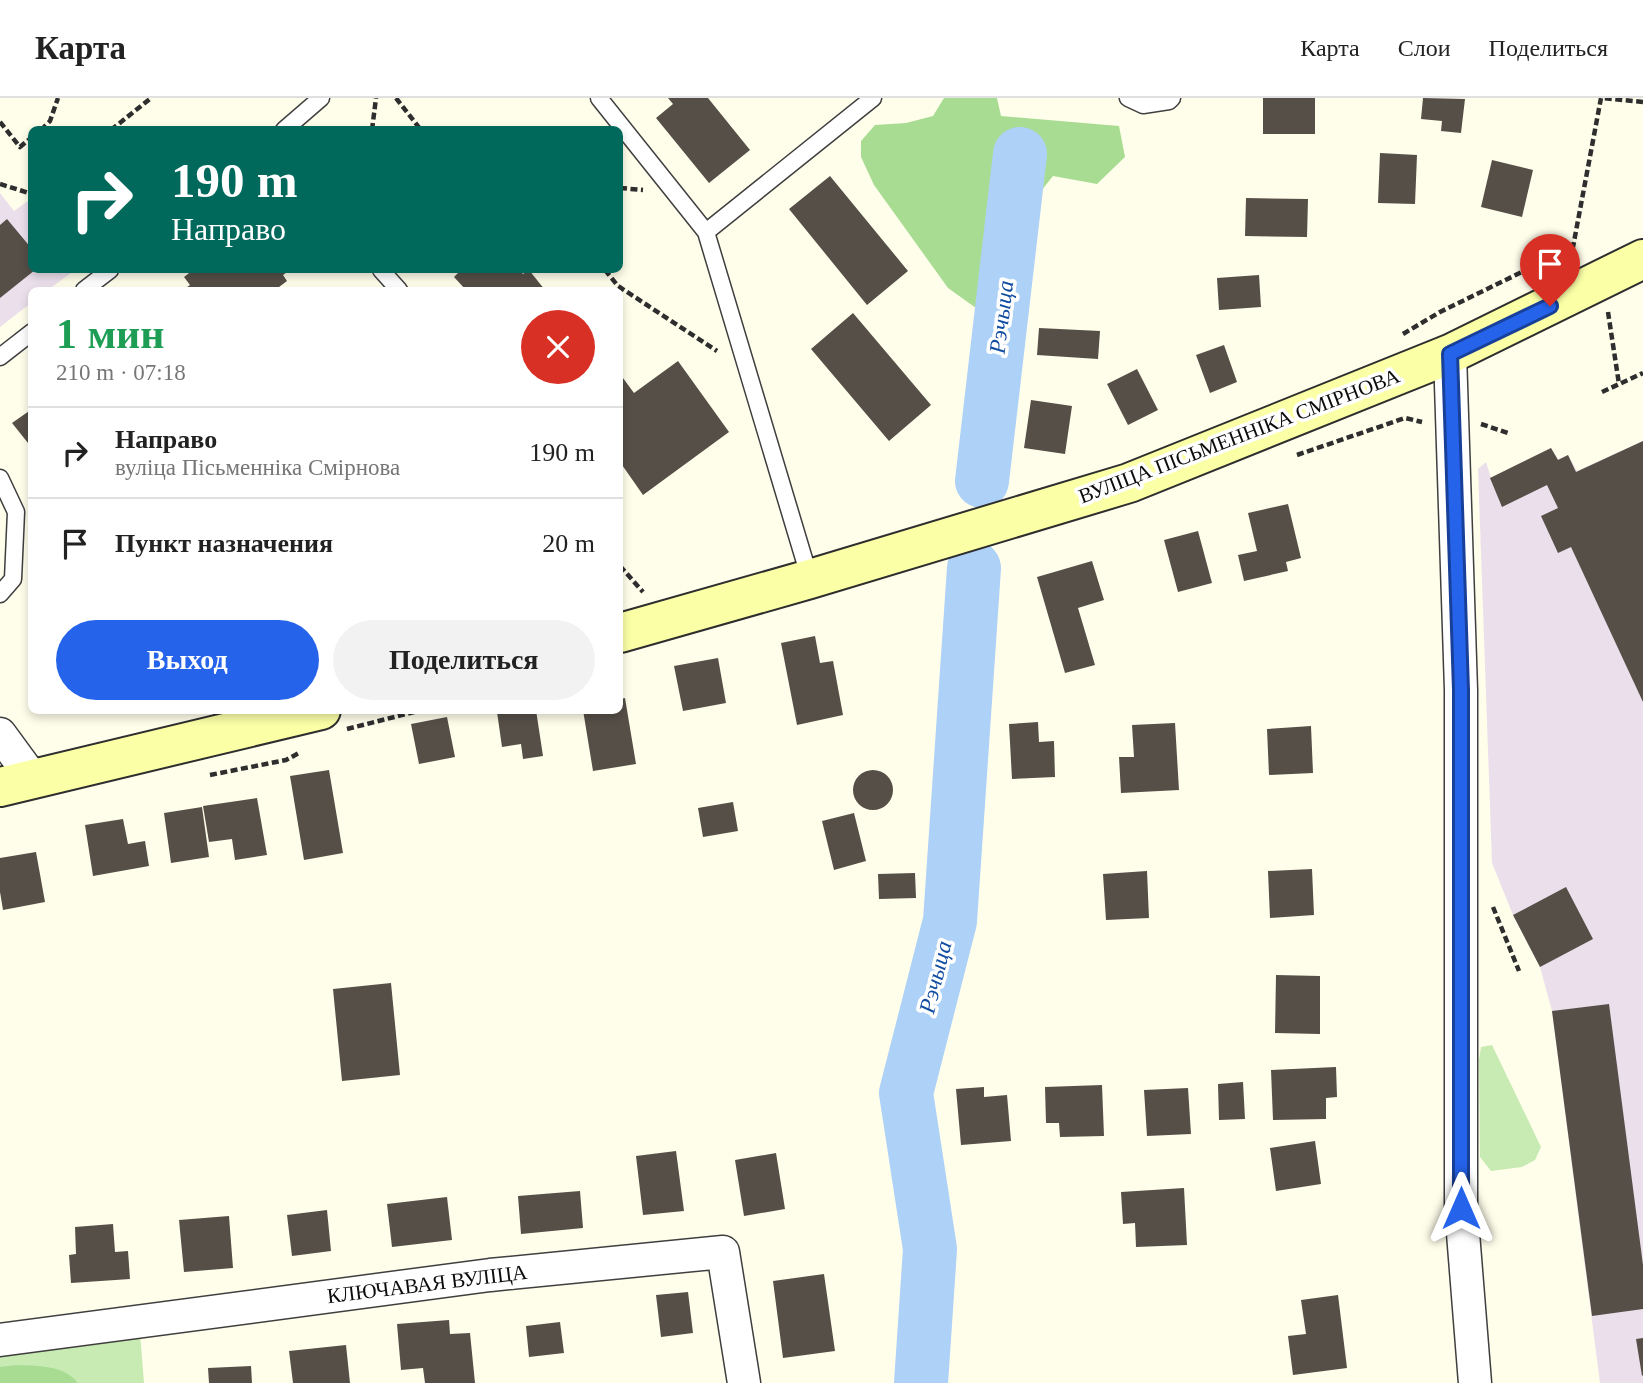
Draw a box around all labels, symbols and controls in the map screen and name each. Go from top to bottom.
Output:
text: Карта [35,30,126,66]
text: Карта [1300,35,1360,61]
text: Слои [1398,35,1451,61]
text: Поделиться [1489,35,1608,61]
text: 190 m [171,153,298,208]
icon: right [56,154,147,245]
text: Направо [171,211,286,247]
pin [1520,234,1580,306]
icon: arrive [1531,245,1569,283]
water label: Рэчыца [984,279,1018,356]
button: close [521,310,595,384]
text: 1 мин [56,311,165,357]
text: 210 m · 07:18 [56,360,186,385]
street label: ВУЛІЦА ПІСЬМЕННІКА СМІРНОВА [1075,363,1404,508]
text: Направо [115,425,217,454]
icon: right [56,434,94,472]
text: 190 m [529,438,595,467]
text: вуліца Пісьменніка Смірнова [115,455,400,480]
icon: arrive [56,525,94,563]
text: Пункт назначения [115,529,333,558]
text: 20 m [542,529,595,558]
button: Выход [56,620,319,700]
button: Поделиться [333,620,595,700]
water label: Рэчыца [914,938,957,1017]
position arrow [1424,1171,1498,1245]
street label: КЛЮЧАВАЯ ВУЛІЦА [326,1260,529,1308]

